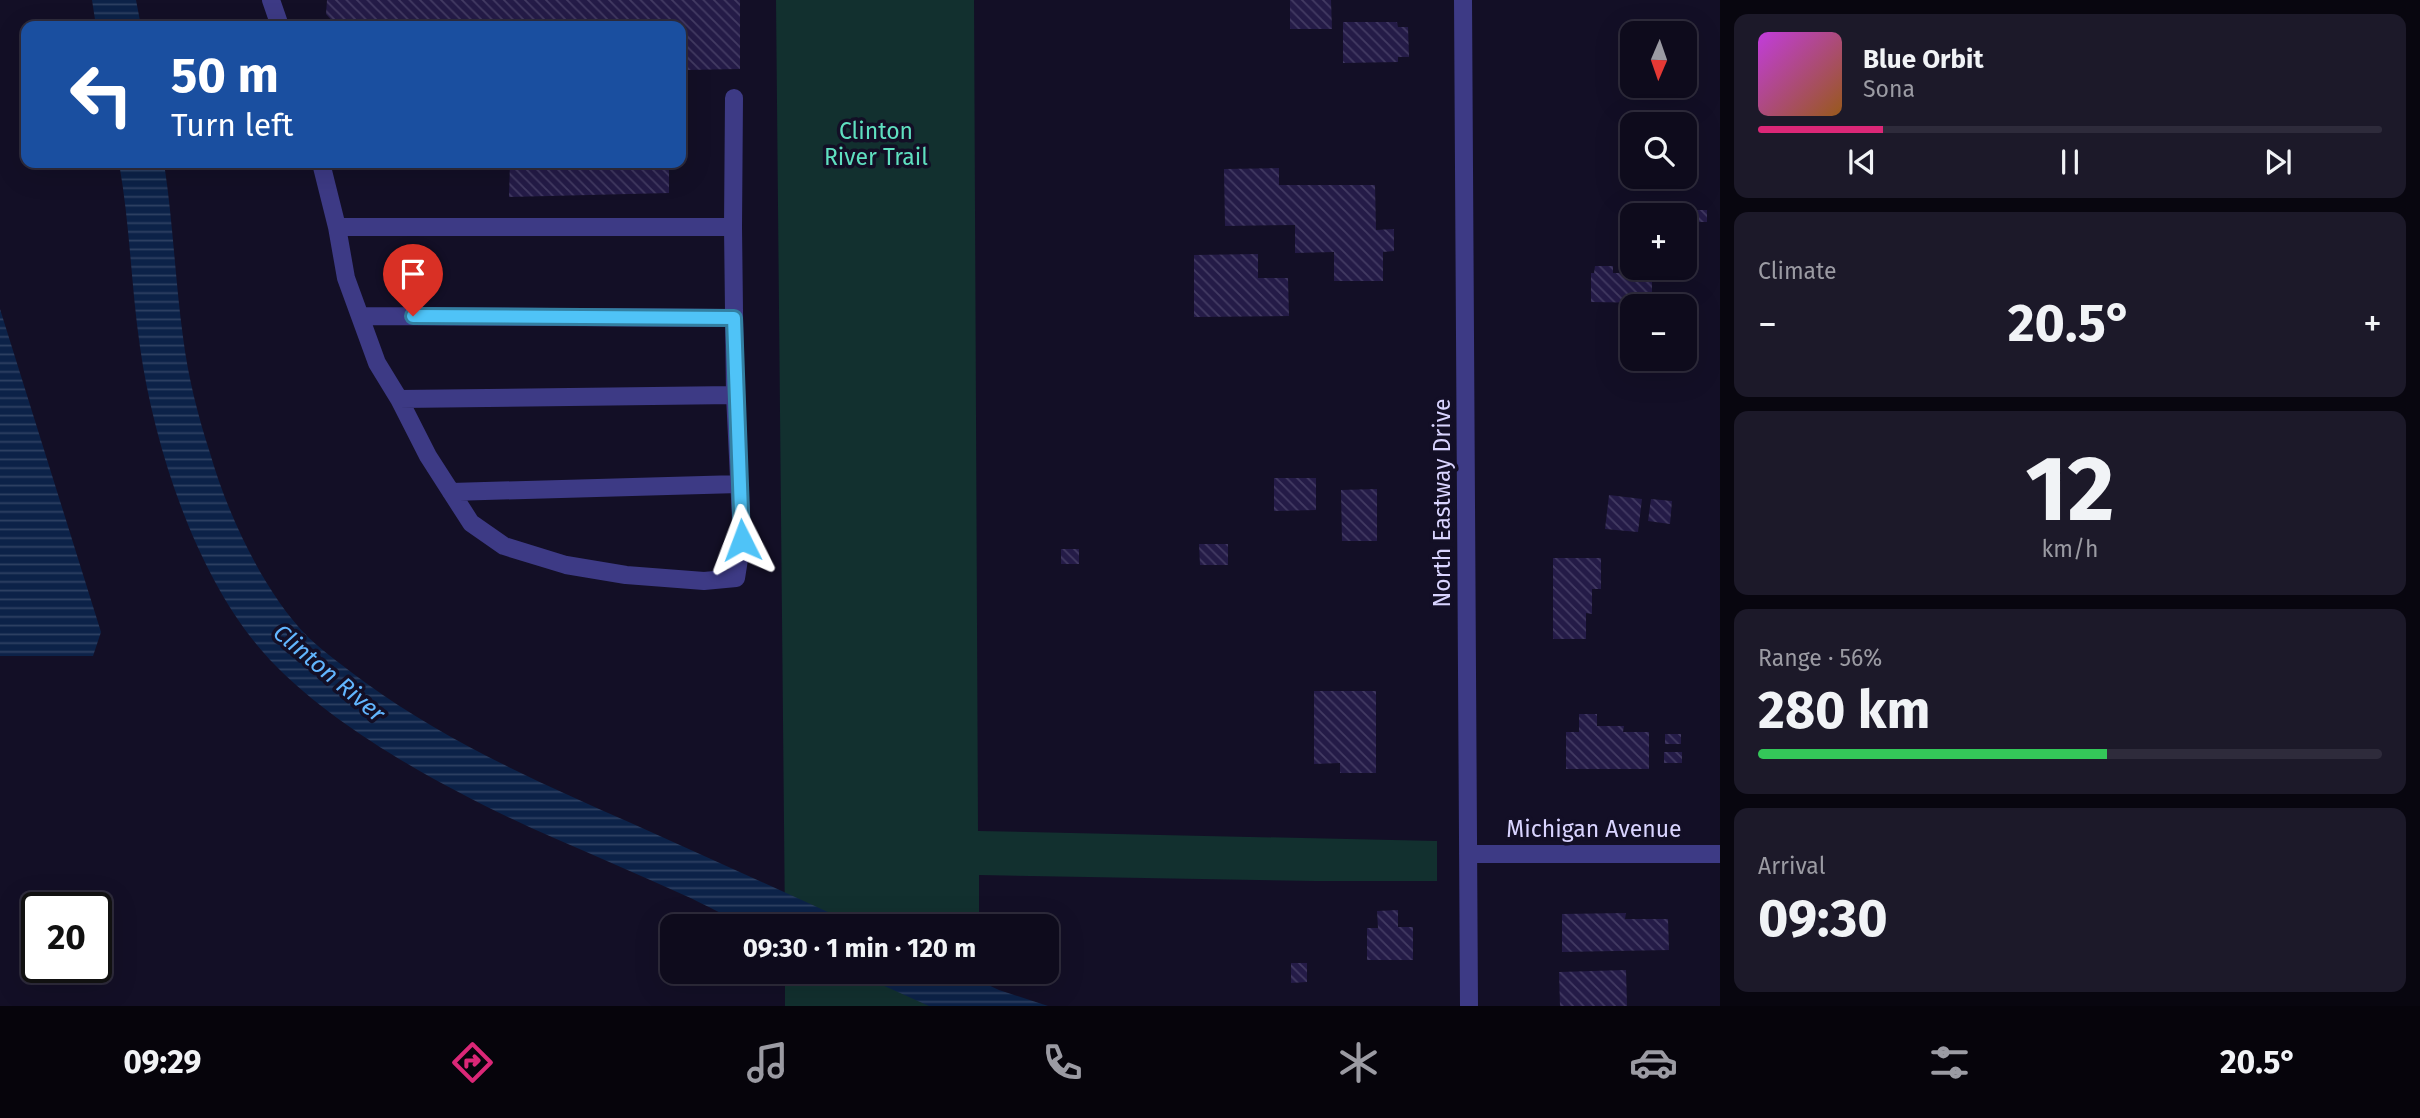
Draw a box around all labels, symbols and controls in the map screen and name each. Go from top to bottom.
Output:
north arrow [1620,21,1698,98]
map controls [1620,21,1697,371]
text: Blue Orbit [1863,44,1983,75]
text: 50 m [171,46,279,105]
icon: left [56,49,147,140]
text: Sona [1863,75,1915,103]
text: Turn left [171,106,293,144]
button: search [1620,112,1697,189]
park label: Clinton River Trail [824,117,928,171]
icon: previous [1843,143,1881,181]
icon: pause [2051,143,2089,181]
icon: next [2259,143,2297,181]
button: + [1620,203,1697,280]
pin [383,244,443,316]
icon: arrive [394,255,432,293]
text: Climate [1758,257,1837,285]
text: 20.5° [2008,292,2132,355]
button: − [1620,294,1697,371]
text: − [1758,301,1777,347]
text: + [2363,301,2382,347]
street label: North Eastway Drive [1428,399,1456,607]
text: 12 [2025,435,2115,544]
position arrow [705,503,779,577]
text: km/h [2042,535,2098,563]
water label: Clinton River [268,618,391,728]
text: Range · 56% [1758,644,1882,672]
text: 280 km [1758,679,1930,742]
street label: Michigan Avenue [1506,815,1682,843]
text: Arrival [1758,852,1825,880]
text: 09:30 [1758,887,1888,950]
speed limit sign: 20 [21,892,112,983]
text: 09:30 · 1 min · 120 m [743,933,976,964]
icon: directions [448,1038,497,1087]
icon: music [743,1038,792,1087]
icon: phone [1038,1038,1087,1087]
icon: climate [1334,1038,1383,1087]
icon: car [1629,1038,1678,1087]
icon: filters [1925,1038,1974,1087]
text: 09:29 [123,1043,201,1081]
text: 20.5° [2220,1043,2297,1081]

